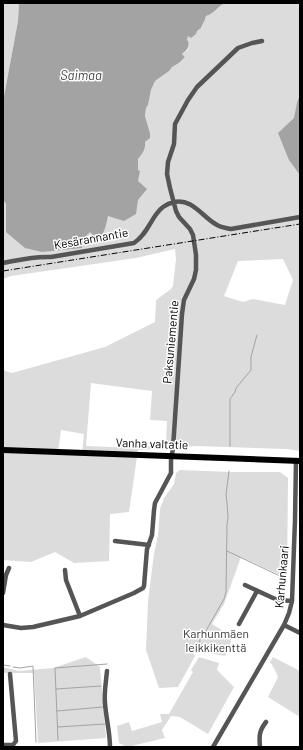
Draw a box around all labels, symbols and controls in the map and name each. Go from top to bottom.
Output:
water label: Saimaa [60,67,102,83]
street label: Kesärannantie [53,225,129,251]
street label: Paksuniementie [159,300,181,384]
street label: Vanha valtatie [115,435,189,451]
street label: Karhunkaari [271,545,291,609]
park label: Karhunmäen leikkikenttä [183,626,249,654]

